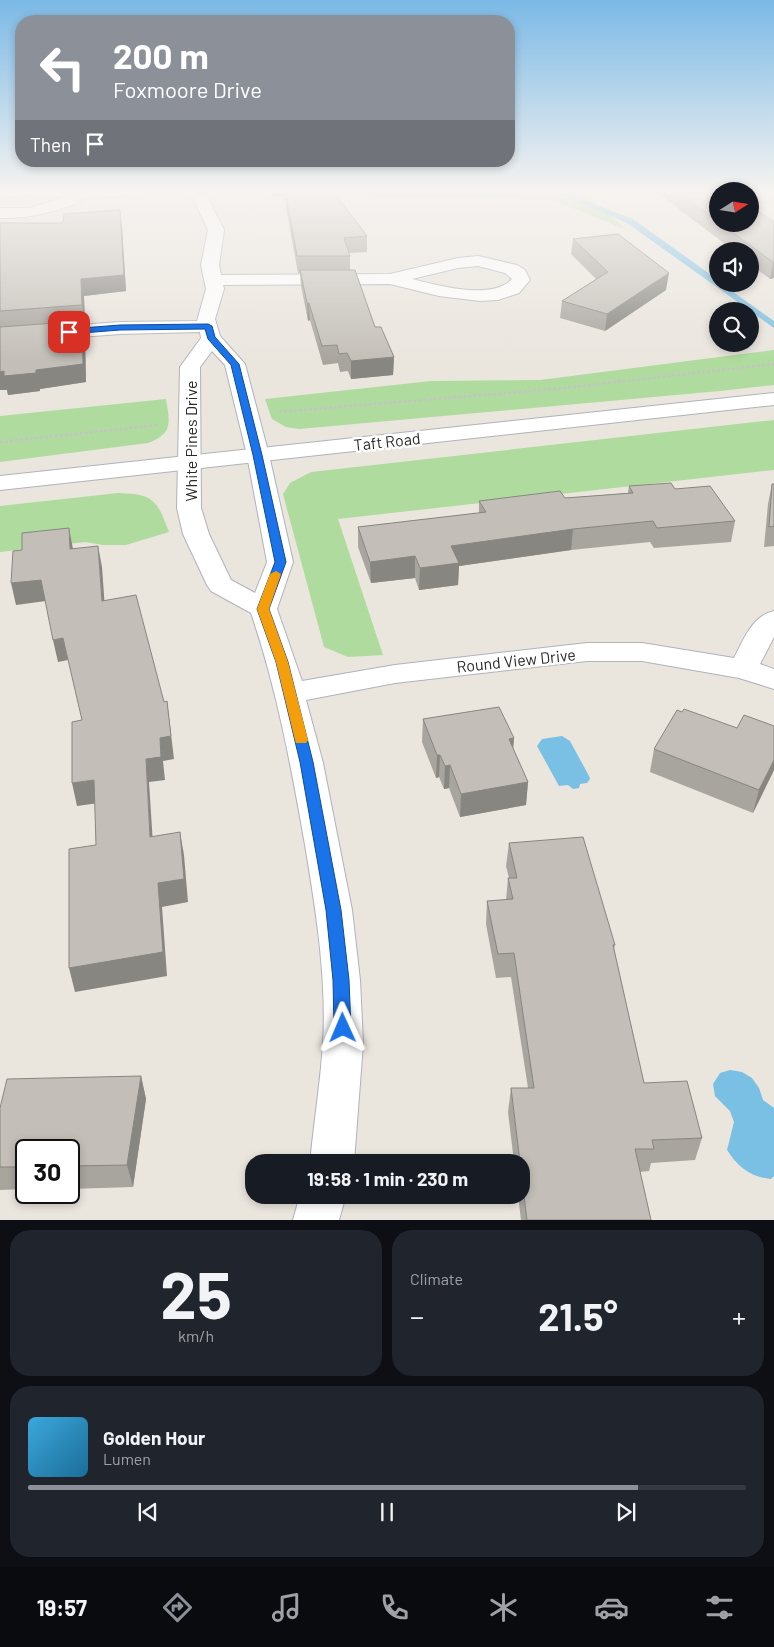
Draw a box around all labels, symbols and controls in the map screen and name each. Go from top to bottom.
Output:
text: 200 m [113,34,209,76]
icon: left [30,35,95,100]
text: Foxmoore Drive [113,76,262,102]
icon: arrive [81,130,109,158]
text: Then [30,133,71,156]
north arrow [709,182,759,232]
map controls [709,182,759,352]
button: sound [709,242,759,292]
button: search [709,302,759,352]
pin [48,311,90,353]
icon: arrive [55,318,83,346]
street label: White Pines Drive [181,380,200,502]
street label: Taft Road [353,428,421,454]
street label: Round View Drive [455,644,577,676]
position arrow [316,1001,368,1053]
speed limit sign: 30 [15,1139,80,1204]
text: 19:58 · 1 min · 230 m [307,1167,468,1190]
text: 25 [160,1254,232,1332]
text: Climate [410,1269,463,1288]
text: 21.5° [538,1293,618,1339]
text: − [410,1299,424,1333]
text: + [732,1299,746,1333]
text: km/h [178,1326,214,1345]
text: Golden Hour [103,1426,205,1449]
text: Lumen [103,1449,151,1468]
icon: previous [134,1498,162,1526]
icon: pause [373,1498,401,1526]
icon: next [612,1498,640,1526]
icon: directions [160,1590,195,1625]
icon: music [269,1590,304,1625]
icon: phone [377,1590,412,1625]
icon: climate [486,1590,521,1625]
icon: car [594,1590,629,1625]
icon: filters [702,1590,737,1625]
text: 19:57 [37,1594,87,1620]

